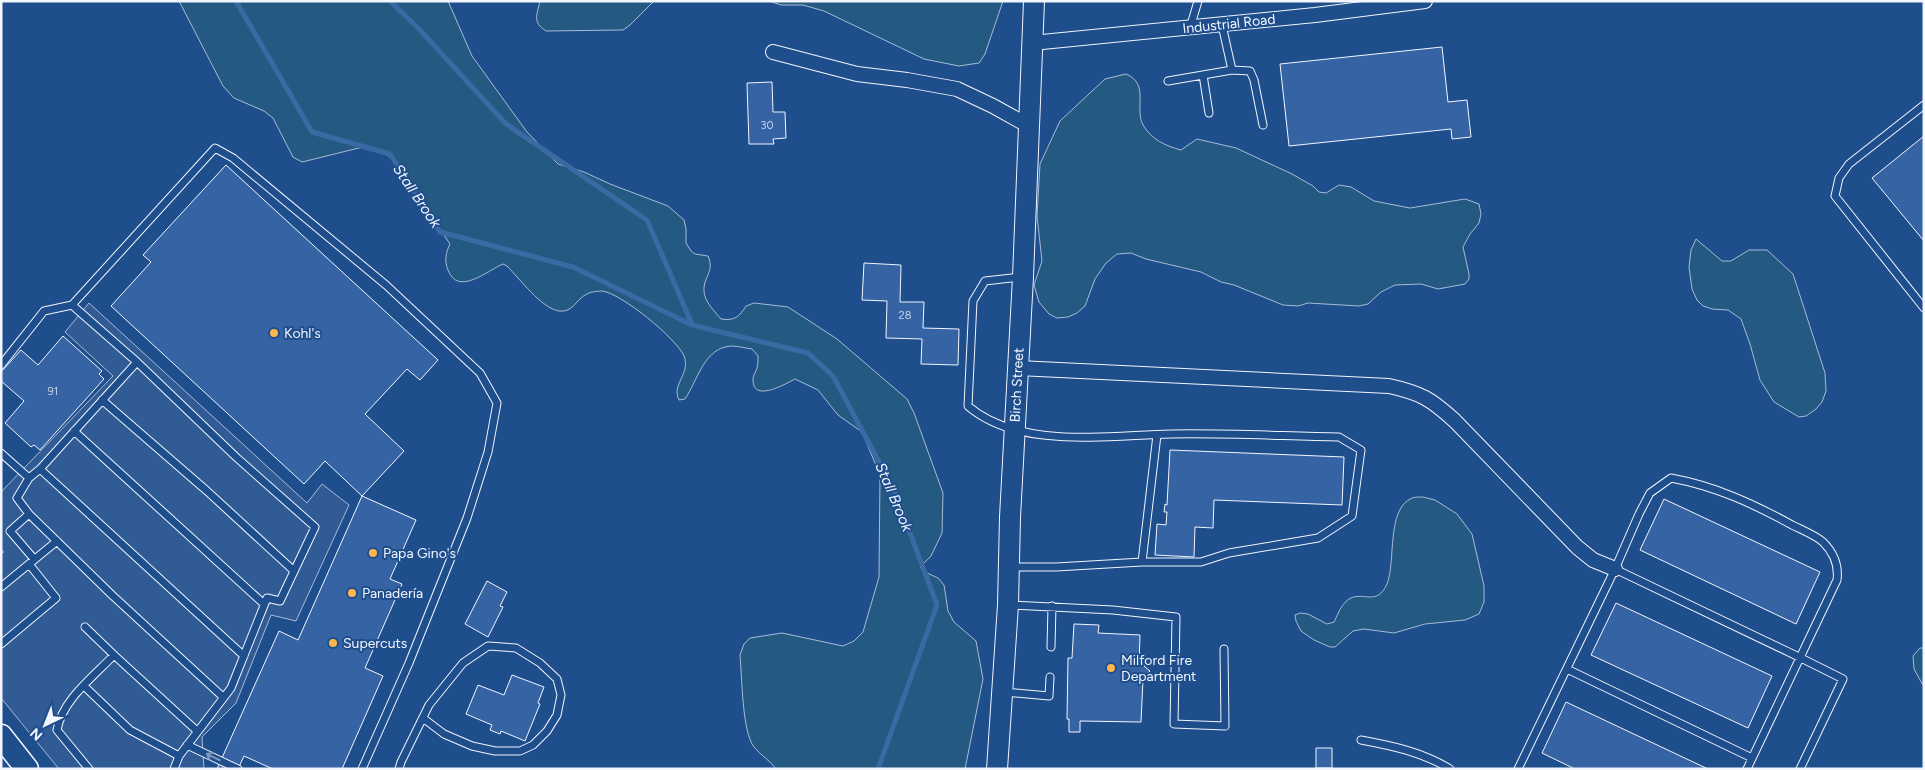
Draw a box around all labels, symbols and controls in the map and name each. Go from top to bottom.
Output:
street label: Industrial Road [1182,11,1276,37]
house number: 30 [760,119,774,132]
water label: Stall Brook [389,161,445,232]
house number: 28 [899,309,912,322]
place label: Kohl's [284,325,321,342]
marker: Kohl's [268,327,280,339]
street label: Birch Street [1007,347,1027,423]
house number: 91 [48,385,58,398]
water label: Stall Brook [871,460,917,535]
place label: Papa Gino's [383,545,456,562]
marker: Papa Gino's [367,547,379,559]
place label: Panadería [362,585,423,602]
marker: Panadería [346,587,358,599]
place label: Supercuts [343,635,407,652]
marker: Supercuts [327,637,339,649]
place label: Milford Fire Department [1121,652,1196,685]
marker: Milford Fire Department [1105,662,1117,674]
north arrow [20,700,70,750]
text: N [27,724,46,744]
one-way arrow [205,751,220,761]

